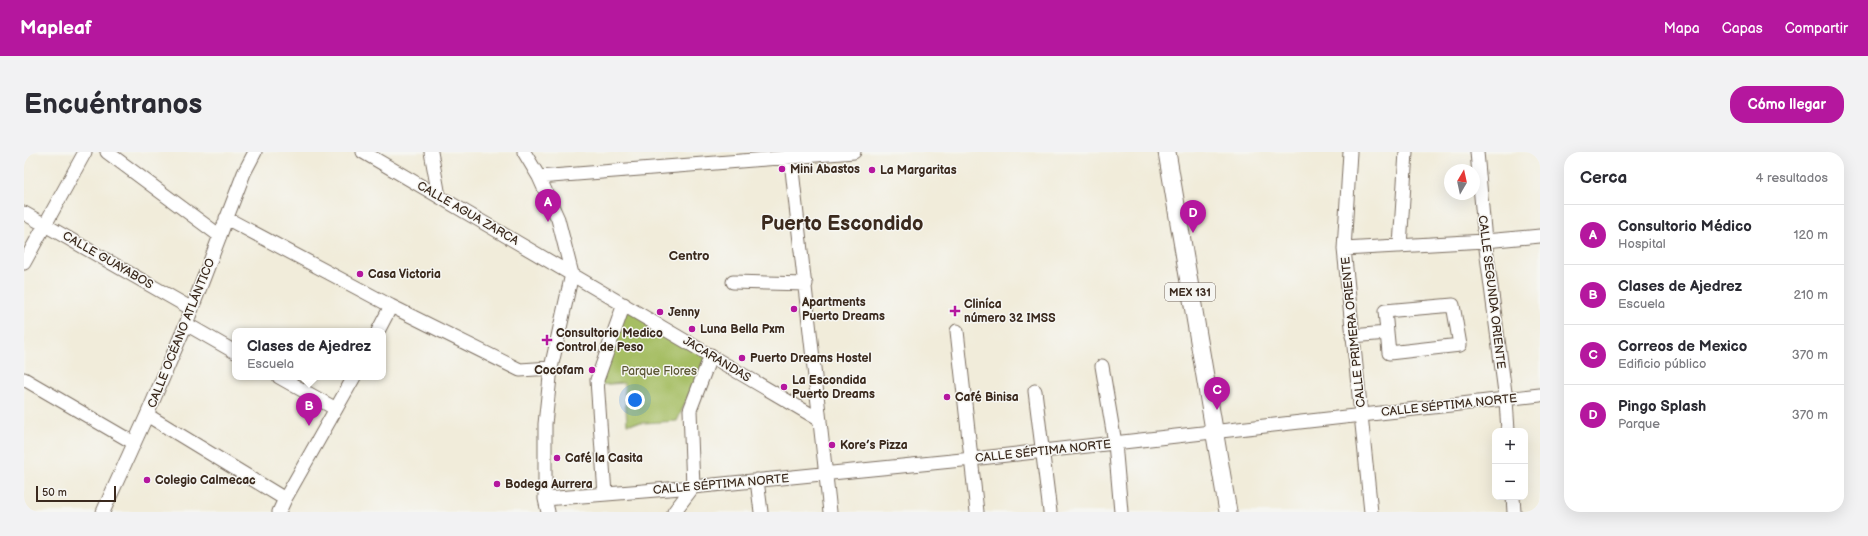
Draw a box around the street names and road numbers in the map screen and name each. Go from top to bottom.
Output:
street label: CALLE AGUA ZARCA [414,178,522,249]
street label: CALLE SEGUNDA ORIENTE [1475,214,1508,370]
street label: CALLE GUAYABOS [60,228,156,293]
street label: CALLE OCÉANO ATLÁNTICO [143,255,218,410]
street label: CALLE PRIMERA ORIENTE [1338,256,1369,408]
road number: MEX 131 [1165,283,1215,301]
street label: JACARANDAS [680,333,753,386]
street label: CALLE SÉPTIMA NORTE [1380,390,1518,420]
street label: CALLE SÉPTIMA NORTE [974,436,1112,466]
street label: CALLE SÉPTIMA NORTE [652,470,790,498]

